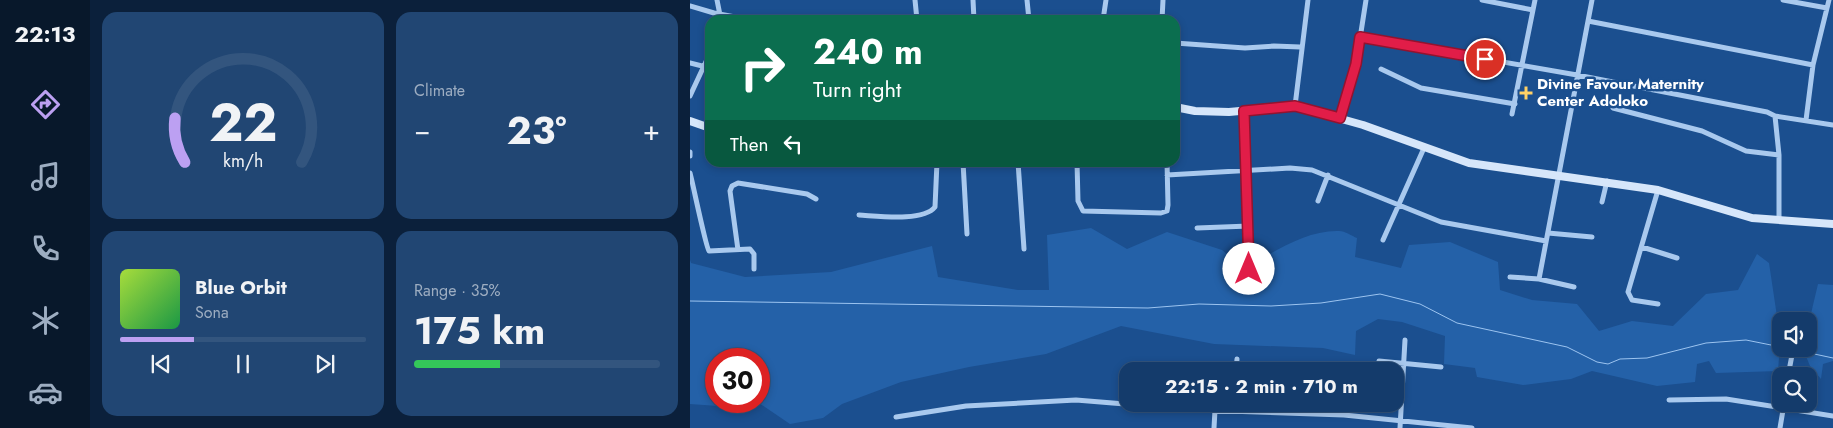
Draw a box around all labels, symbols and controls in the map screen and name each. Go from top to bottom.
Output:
text: 22:13 [15,18,75,50]
text: 240 m [813,27,923,77]
icon: right [730,35,795,100]
pin [1464,38,1506,80]
icon: arrive [1471,45,1499,73]
text: Turn right [813,73,901,105]
place label: Divine Favour Maternity Center Adoloko [1537,73,1704,112]
text: Climate [414,79,465,102]
text: 22 [209,85,277,161]
marker: Divine Favour Maternity Center Adoloko [1519,86,1533,100]
icon: directions [28,87,63,122]
text: 23° [507,103,567,158]
text: − [414,110,431,151]
text: + [643,110,660,151]
icon: left [779,130,807,158]
text: Then [730,131,769,158]
text: km/h [223,148,263,174]
icon: music [28,159,63,194]
icon: phone [28,231,63,266]
position arrow [1222,242,1274,294]
text: Blue Orbit [195,274,287,301]
text: Range · 35% [414,279,501,302]
text: Sona [195,301,229,324]
icon: climate [28,303,63,338]
text: 175 km [414,303,545,358]
map controls [1772,312,1817,412]
button: sound [1772,312,1817,357]
speed limit sign: 30 [705,348,770,413]
icon: previous [147,350,175,378]
icon: pause [229,350,257,378]
icon: next [311,350,339,378]
button: search [1772,367,1817,412]
text: 22:15 · 2 min · 710 m [1165,373,1358,400]
icon: car [28,375,63,410]

